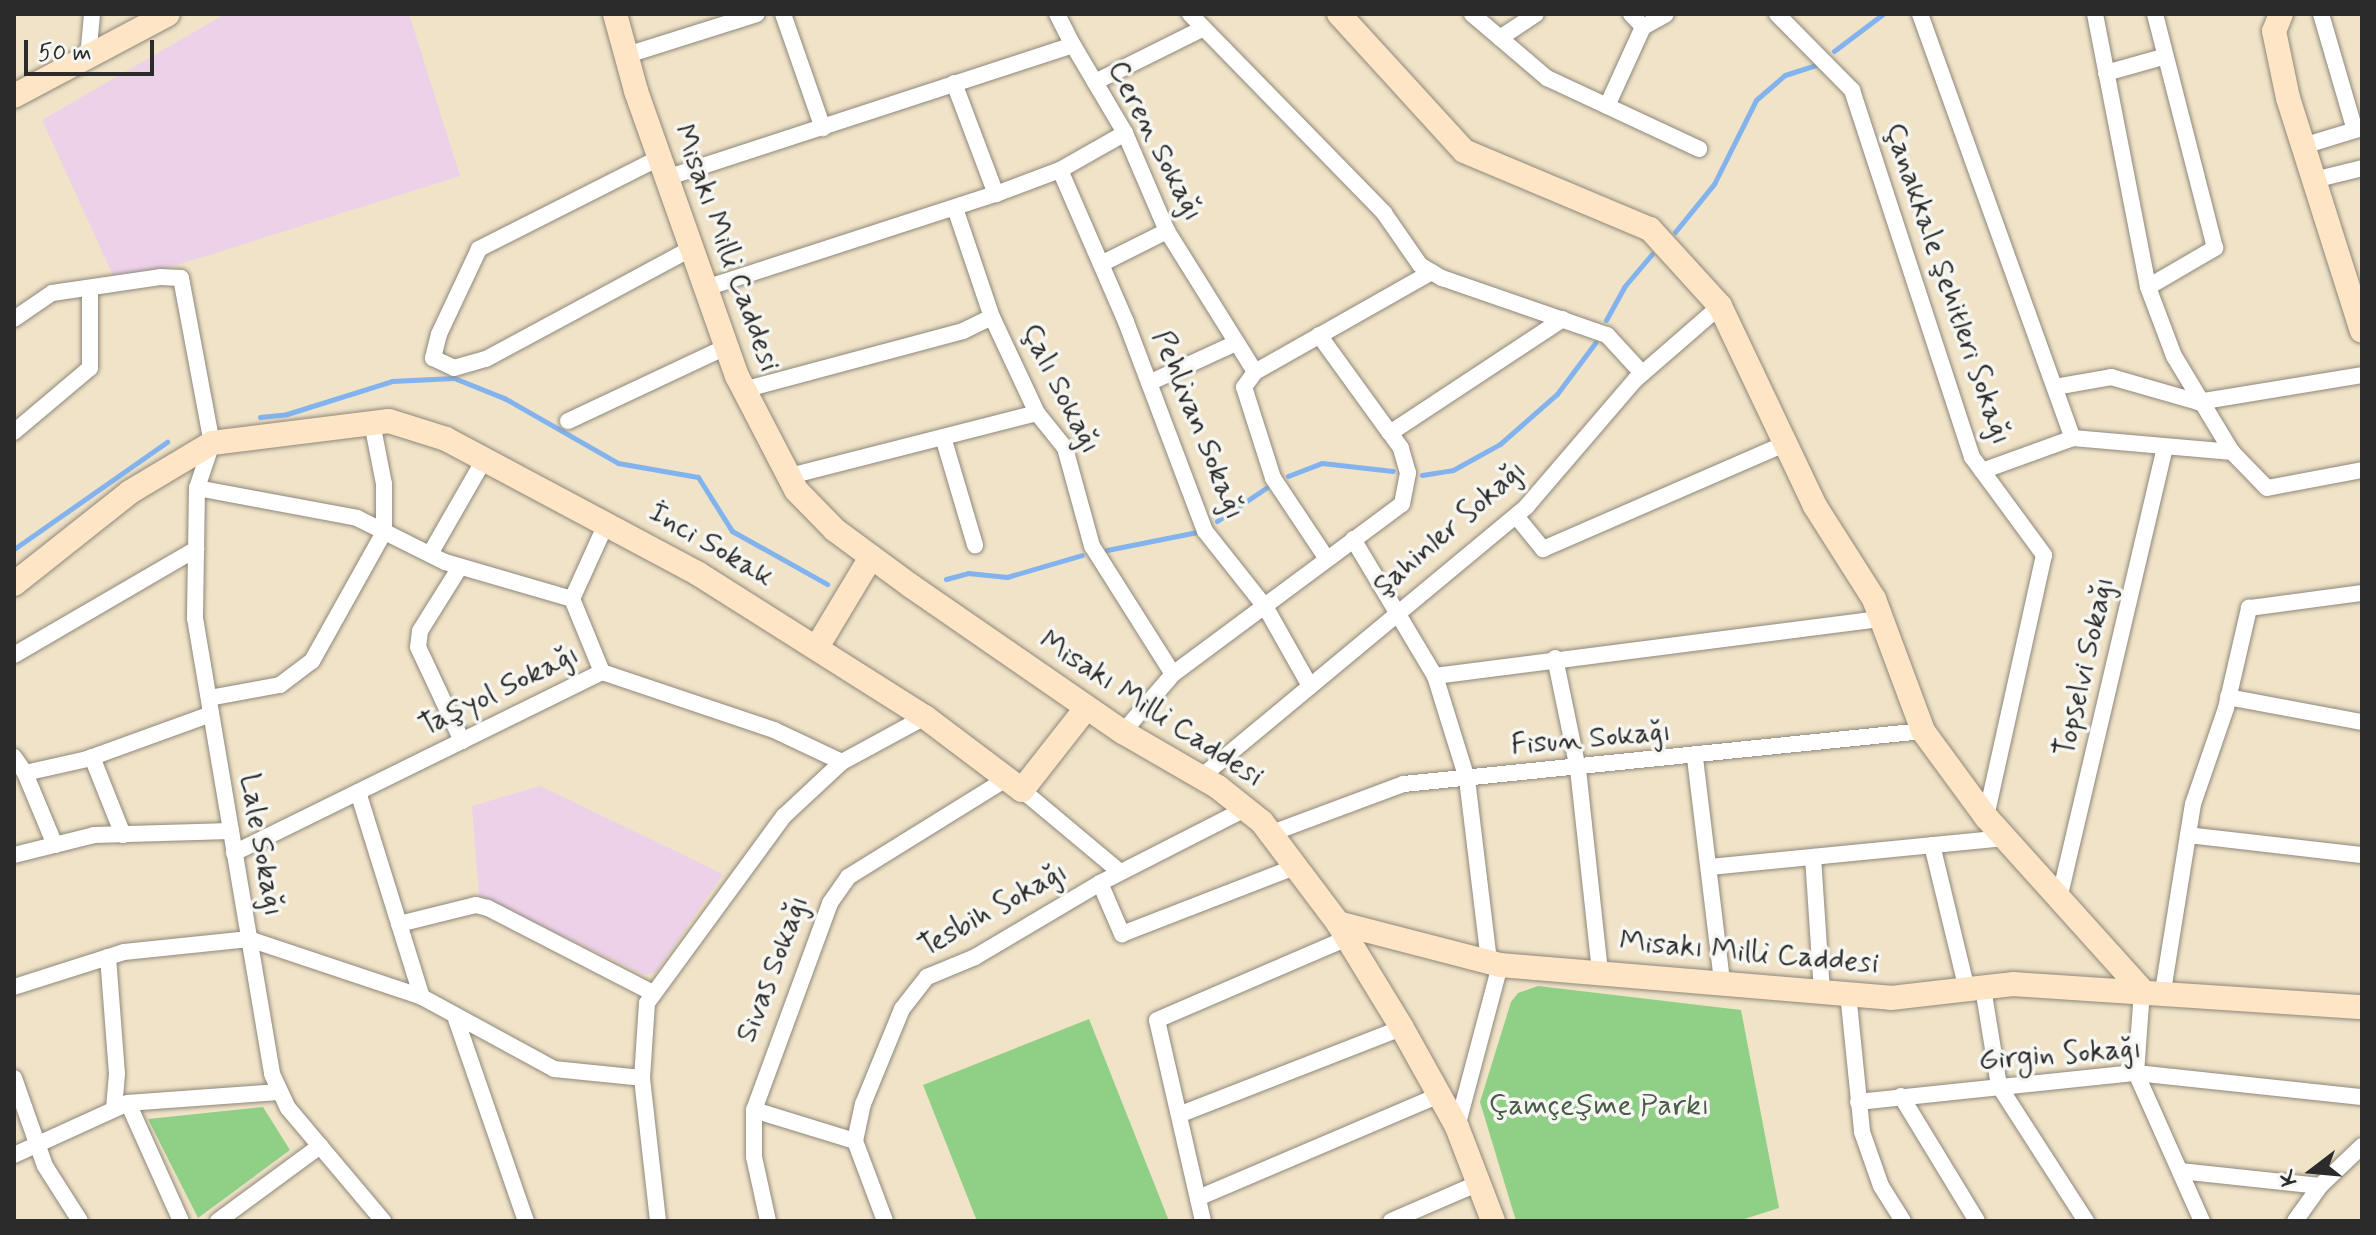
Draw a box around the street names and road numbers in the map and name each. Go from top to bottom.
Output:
street label: Ceren Sokağı [1099,54,1211,228]
street label: Çanakkale Şehitleri Sokağı [1875,118,2019,450]
street label: Misakı Milli Caddesi [665,119,787,377]
street label: Çalı Sokağı [1012,318,1108,460]
street label: Pehlivan Sokağı [1144,326,1252,524]
street label: Şahinler Sokağı [1365,452,1535,606]
street label: İnci Sokak [643,496,779,594]
street label: Topselvi Sokağı [2047,573,2123,761]
street label: Misakı Milli Caddesi [1032,623,1270,795]
street label: Taşyol Sokağı [414,637,584,745]
street label: Fisun Sokağı [1509,714,1673,764]
street label: Lale Sokağı [231,770,291,920]
street label: Tesbih Sokağı [911,853,1075,967]
street label: Sivas Sokağı [728,890,818,1048]
street label: Misakı Milli Caddesi [1618,924,1880,982]
street label: Girgin Sokağı [1976,1031,2144,1079]

